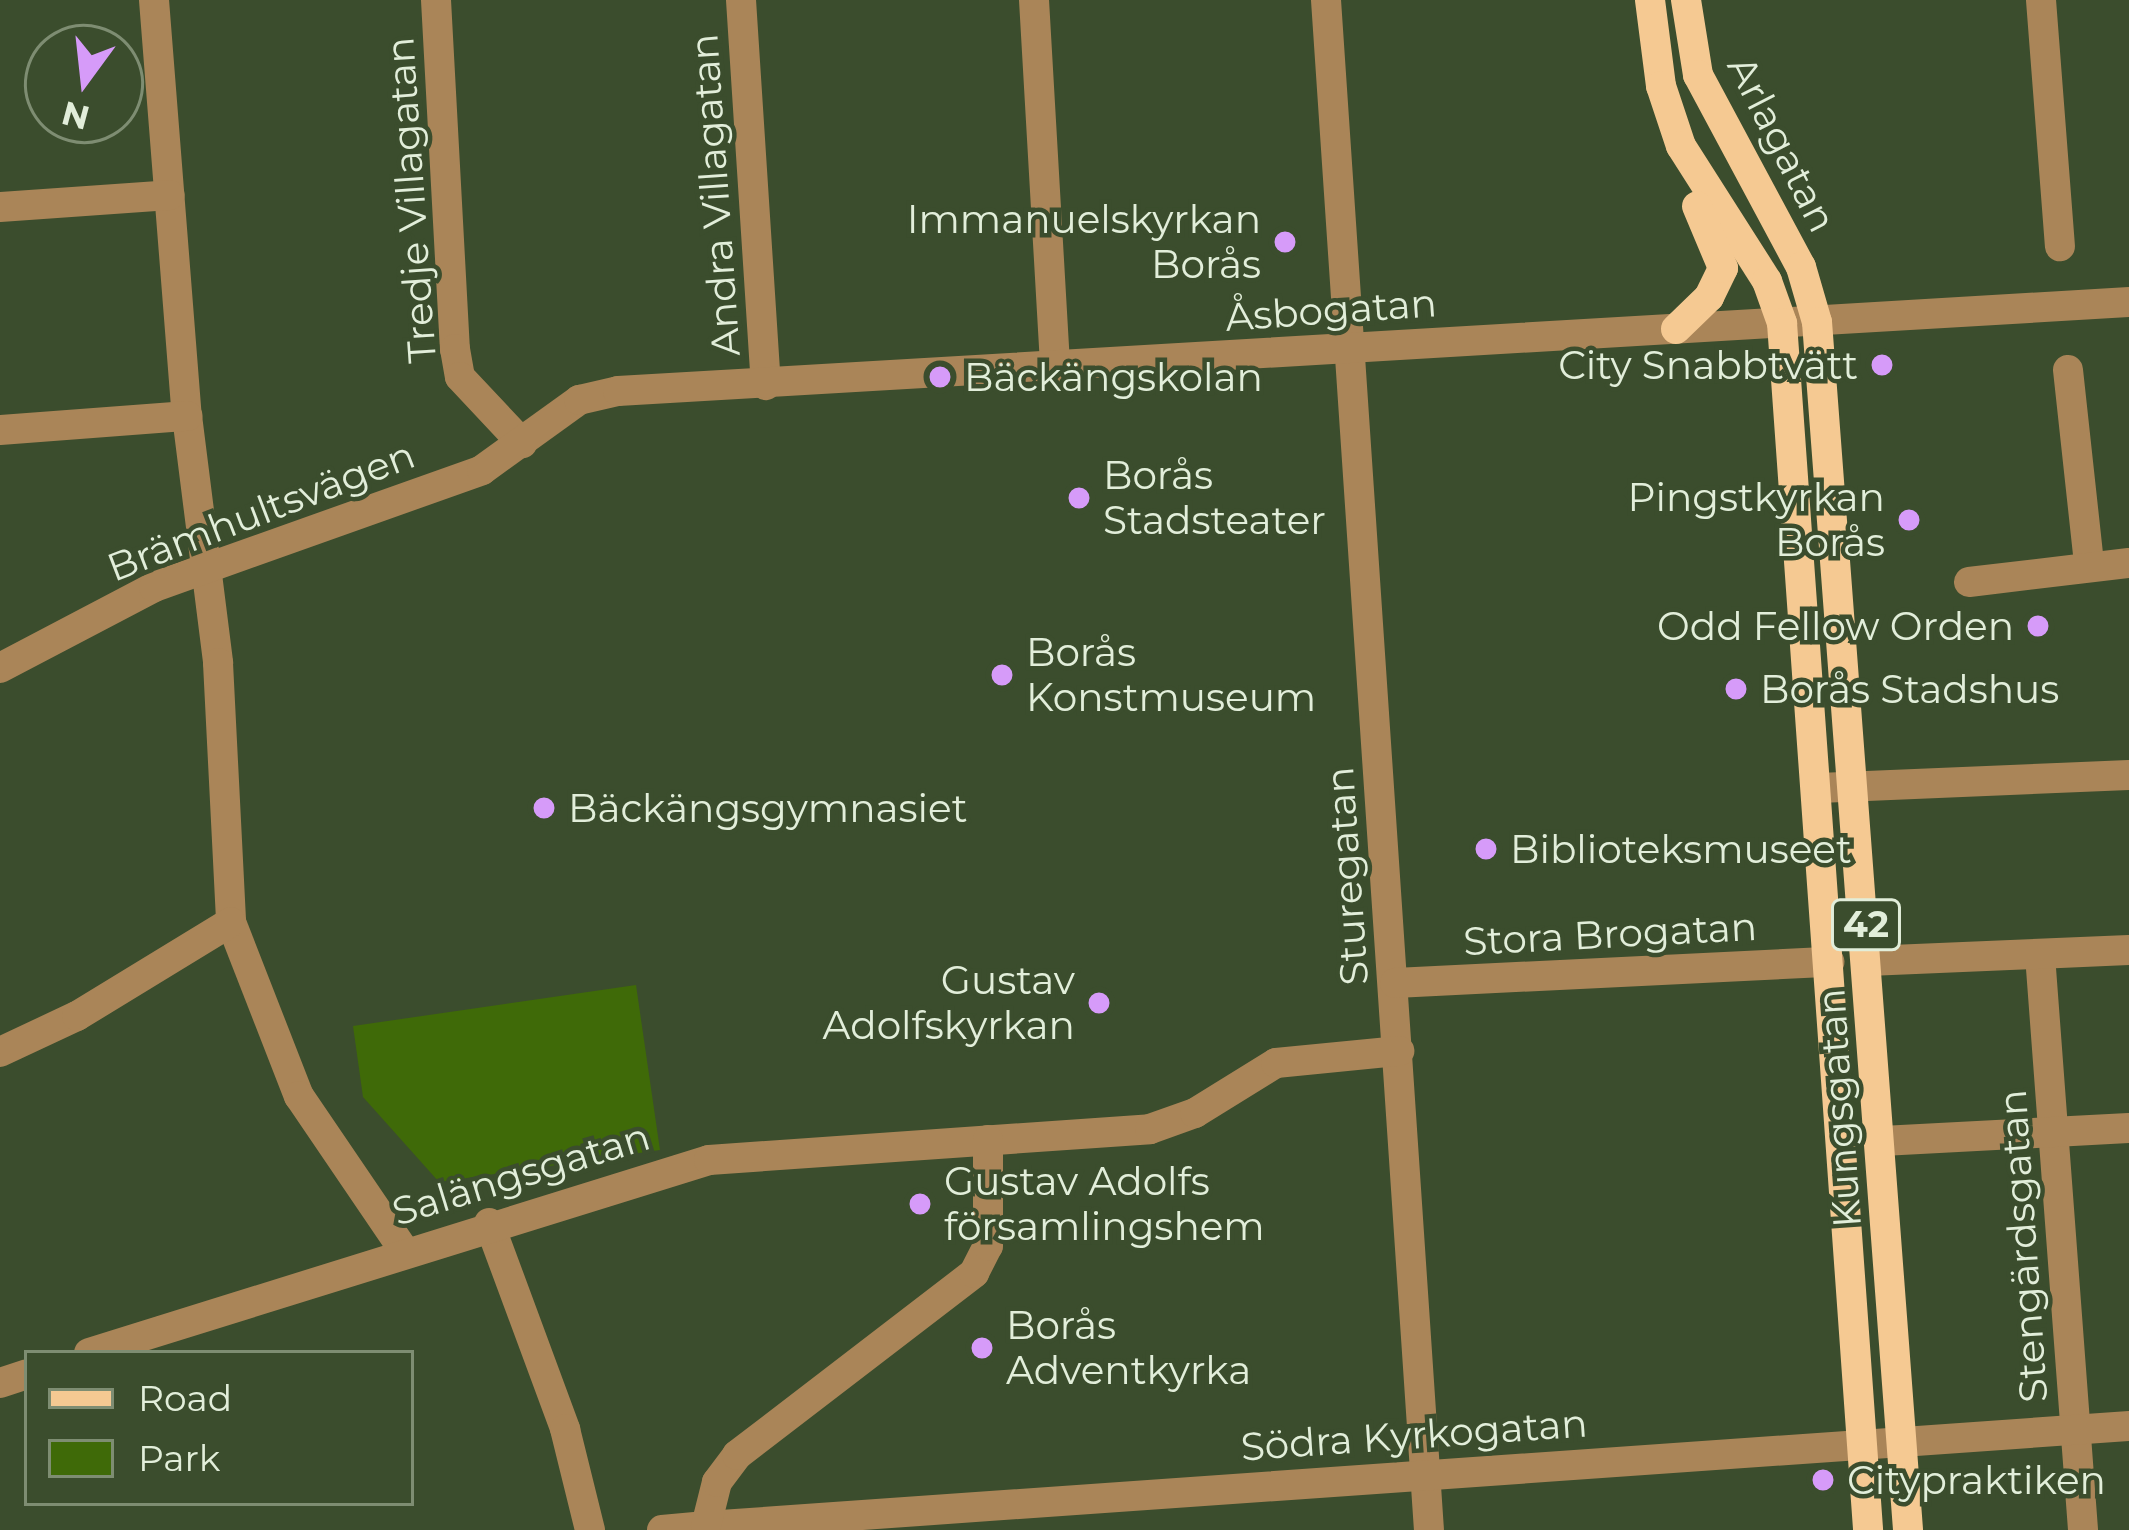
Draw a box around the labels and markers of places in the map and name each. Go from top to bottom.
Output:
place label: Immanuelskyrkan Borås [907,197,1261,288]
marker: Immanuelskyrkan Borås [1272,229,1298,255]
place label: City Snabbtvätt [1558,342,1858,388]
marker: City Snabbtvätt [1869,352,1895,378]
place label: Bäckängskolan [964,354,1263,400]
marker: Bäckängskolan [927,364,953,390]
place label: Borås Stadsteater [1103,453,1326,544]
place label: Pingstkyrkan Borås [1627,475,1885,566]
marker: Borås Stadsteater [1066,485,1092,511]
marker: Pingstkyrkan Borås [1896,507,1922,533]
place label: Odd Fellow Orden [1657,603,2014,649]
marker: Odd Fellow Orden [2025,613,2051,639]
place label: Borås Konstmuseum [1026,630,1316,721]
marker: Borås Konstmuseum [989,662,1015,688]
place label: Borås Stadshus [1760,666,2059,712]
marker: Borås Stadshus [1723,676,1749,702]
place label: Bäckängsgymnasiet [568,785,967,831]
marker: Bäckängsgymnasiet [531,795,557,821]
place label: Biblioteksmuseet [1510,826,1852,872]
marker: Biblioteksmuseet [1473,836,1499,862]
place label: Gustav Adolfskyrkan [822,958,1075,1049]
marker: Gustav Adolfskyrkan [1086,990,1112,1016]
place label: Gustav Adolfs församlingshem [944,1159,1265,1250]
marker: Gustav Adolfs församlingshem [907,1191,933,1217]
place label: Borås Adventkyrka [1006,1303,1251,1394]
marker: Borås Adventkyrka [969,1335,995,1361]
place label: Citypraktiken [1847,1457,2106,1503]
marker: Citypraktiken [1810,1467,1836,1493]

